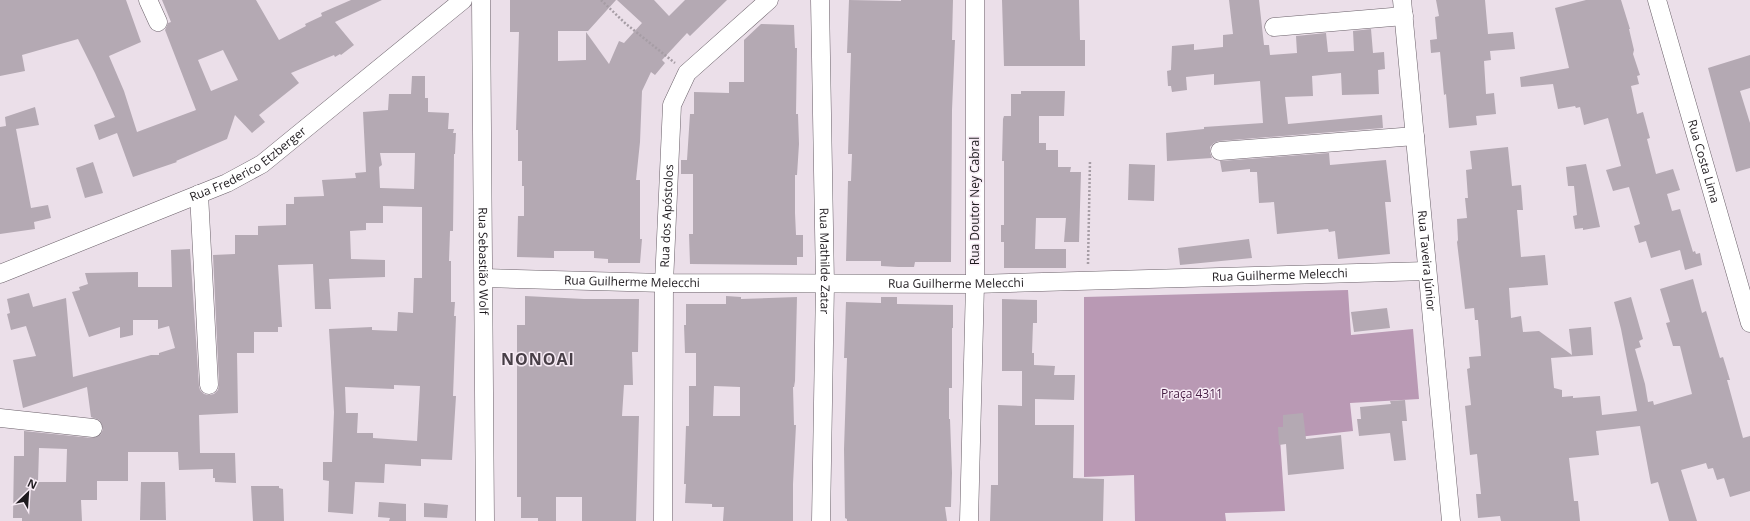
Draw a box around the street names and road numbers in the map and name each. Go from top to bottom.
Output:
street label: Rua Costa Lima [1684,118,1724,205]
street label: Rua Frederico Etzberger [187,122,310,205]
street label: Rua Doutor Ney Cabral [966,137,983,265]
street label: Rua dos Apóstolos [656,164,677,268]
street label: Rua Sebastião Wolf [475,207,492,316]
street label: Rua Mathilde Zatar [816,208,834,314]
street label: Rua Taveira Júnior [1414,210,1440,312]
street label: Rua Guilherme Melecchi [1212,264,1348,285]
street label: Rua Guilherme Melecchi [564,271,700,291]
street label: Rua Guilherme Melecchi [888,274,1024,292]

